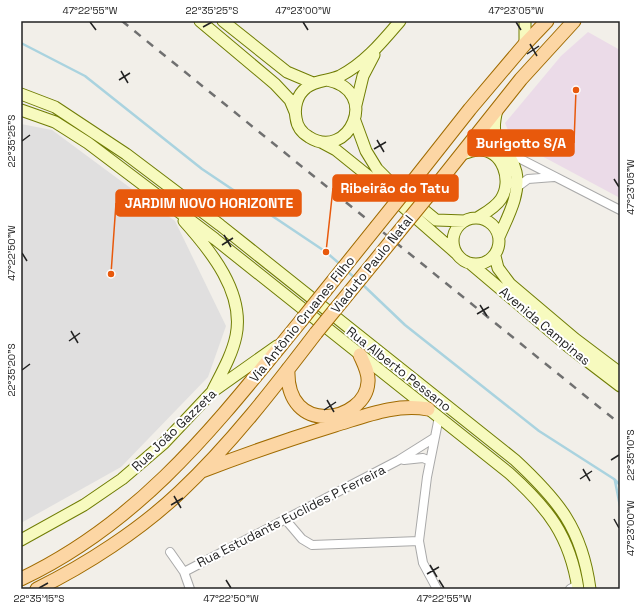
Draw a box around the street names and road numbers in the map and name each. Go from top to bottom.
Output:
street label: Viaduto Paulo Natal [327,211,417,317]
street label: Via Antônio Cruanes Filho [246,252,358,386]
street label: Avenida Campinas [496,283,594,369]
street label: Rua Alberto Pessano [343,323,455,415]
street label: Rua João Gazzeta [128,385,220,475]
street label: Rua Estudante Euclides P Ferreira [194,461,389,571]

